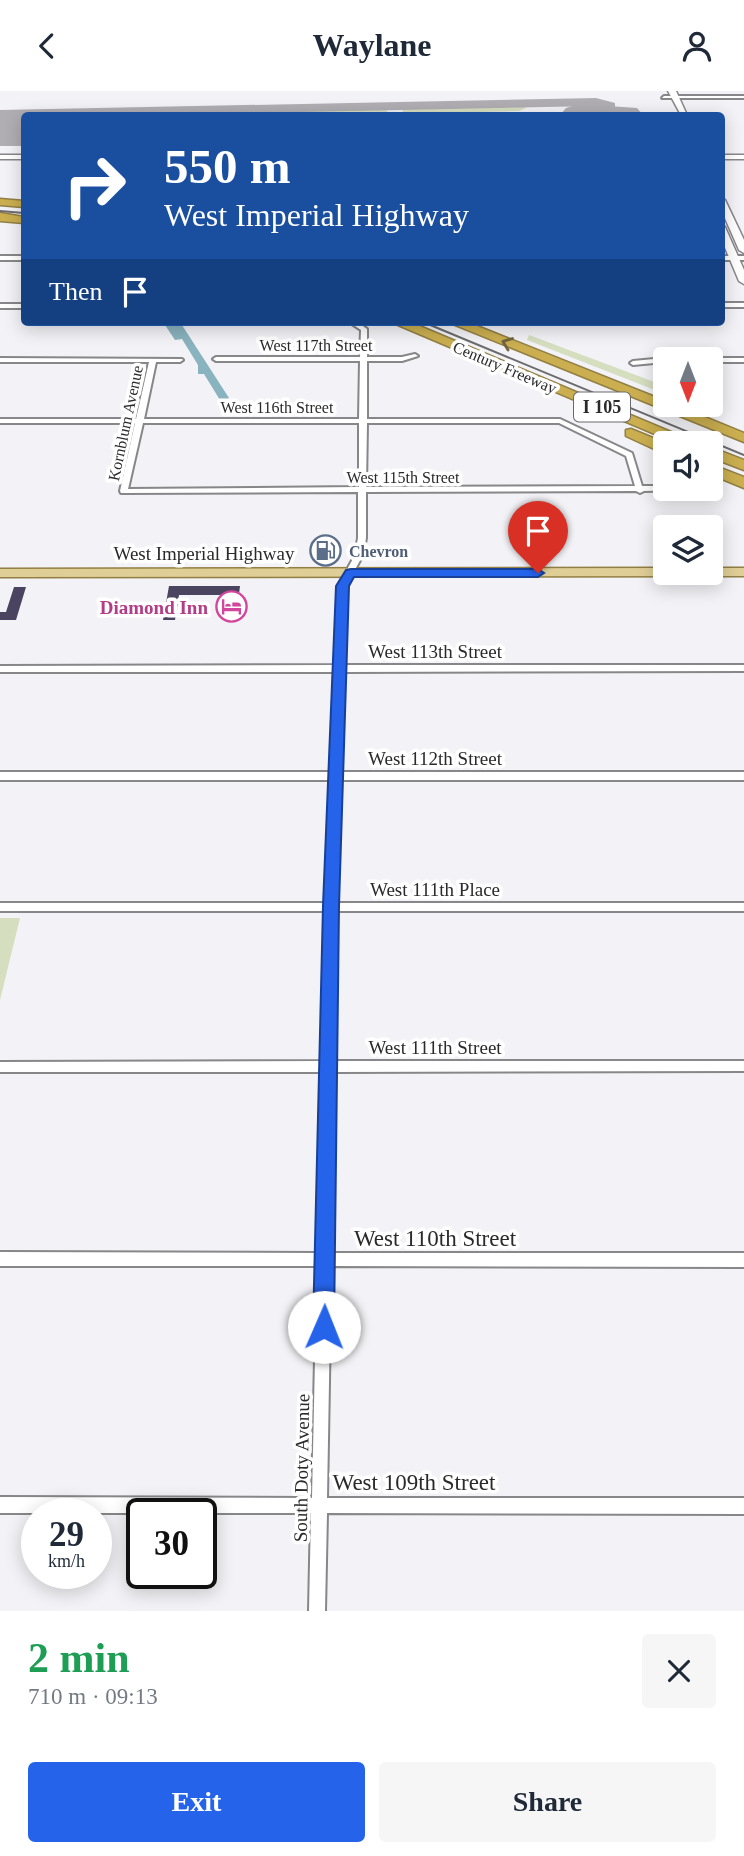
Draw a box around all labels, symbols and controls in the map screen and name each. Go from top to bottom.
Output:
icon: back [28,27,66,65]
text: Waylane [312,27,432,63]
icon: person [678,27,716,65]
text: 550 m [164,139,291,194]
icon: right [49,140,140,231]
text: West Imperial Highway [164,197,469,233]
icon: arrive [116,273,154,311]
text: Then [49,277,102,306]
street label: West 117th Street [260,337,373,354]
one-way arrow [502,337,514,351]
street label: Century Freeway [450,338,559,398]
north arrow [653,347,723,417]
map controls [653,347,723,585]
street label: Kornblum Avenue [105,364,146,482]
road number: I 105 [574,393,630,421]
street label: West 116th Street [221,399,334,416]
button: sound [653,431,723,501]
street label: West 115th Street [347,469,460,486]
pin [508,501,568,573]
icon: arrive [519,512,557,550]
button: layers [653,515,723,585]
fuel station icon: Chevron [309,534,343,568]
street label: West Imperial Highway [113,543,295,564]
place label: Chevron [349,543,408,560]
hotel icon: Diamond Inn [214,590,248,624]
place label: Diamond Inn [100,597,208,618]
street label: West 113th Street [368,641,503,662]
street label: West 112th Street [368,748,503,769]
street label: West 111th Place [370,879,500,900]
street label: West 111th Street [368,1037,502,1058]
street label: West 110th Street [354,1226,517,1251]
position arrow [287,1290,361,1364]
street label: South Doty Avenue [290,1394,313,1542]
street label: West 109th Street [333,1470,496,1495]
speed limit sign: 30 [126,1498,217,1589]
text: 29 [49,1515,84,1554]
text: km/h [48,1551,85,1571]
button: close [642,1634,716,1708]
text: 2 min [28,1635,130,1681]
text: 710 m · 09:13 [28,1684,158,1709]
button: Exit [28,1762,365,1842]
button: Share [379,1762,716,1842]

